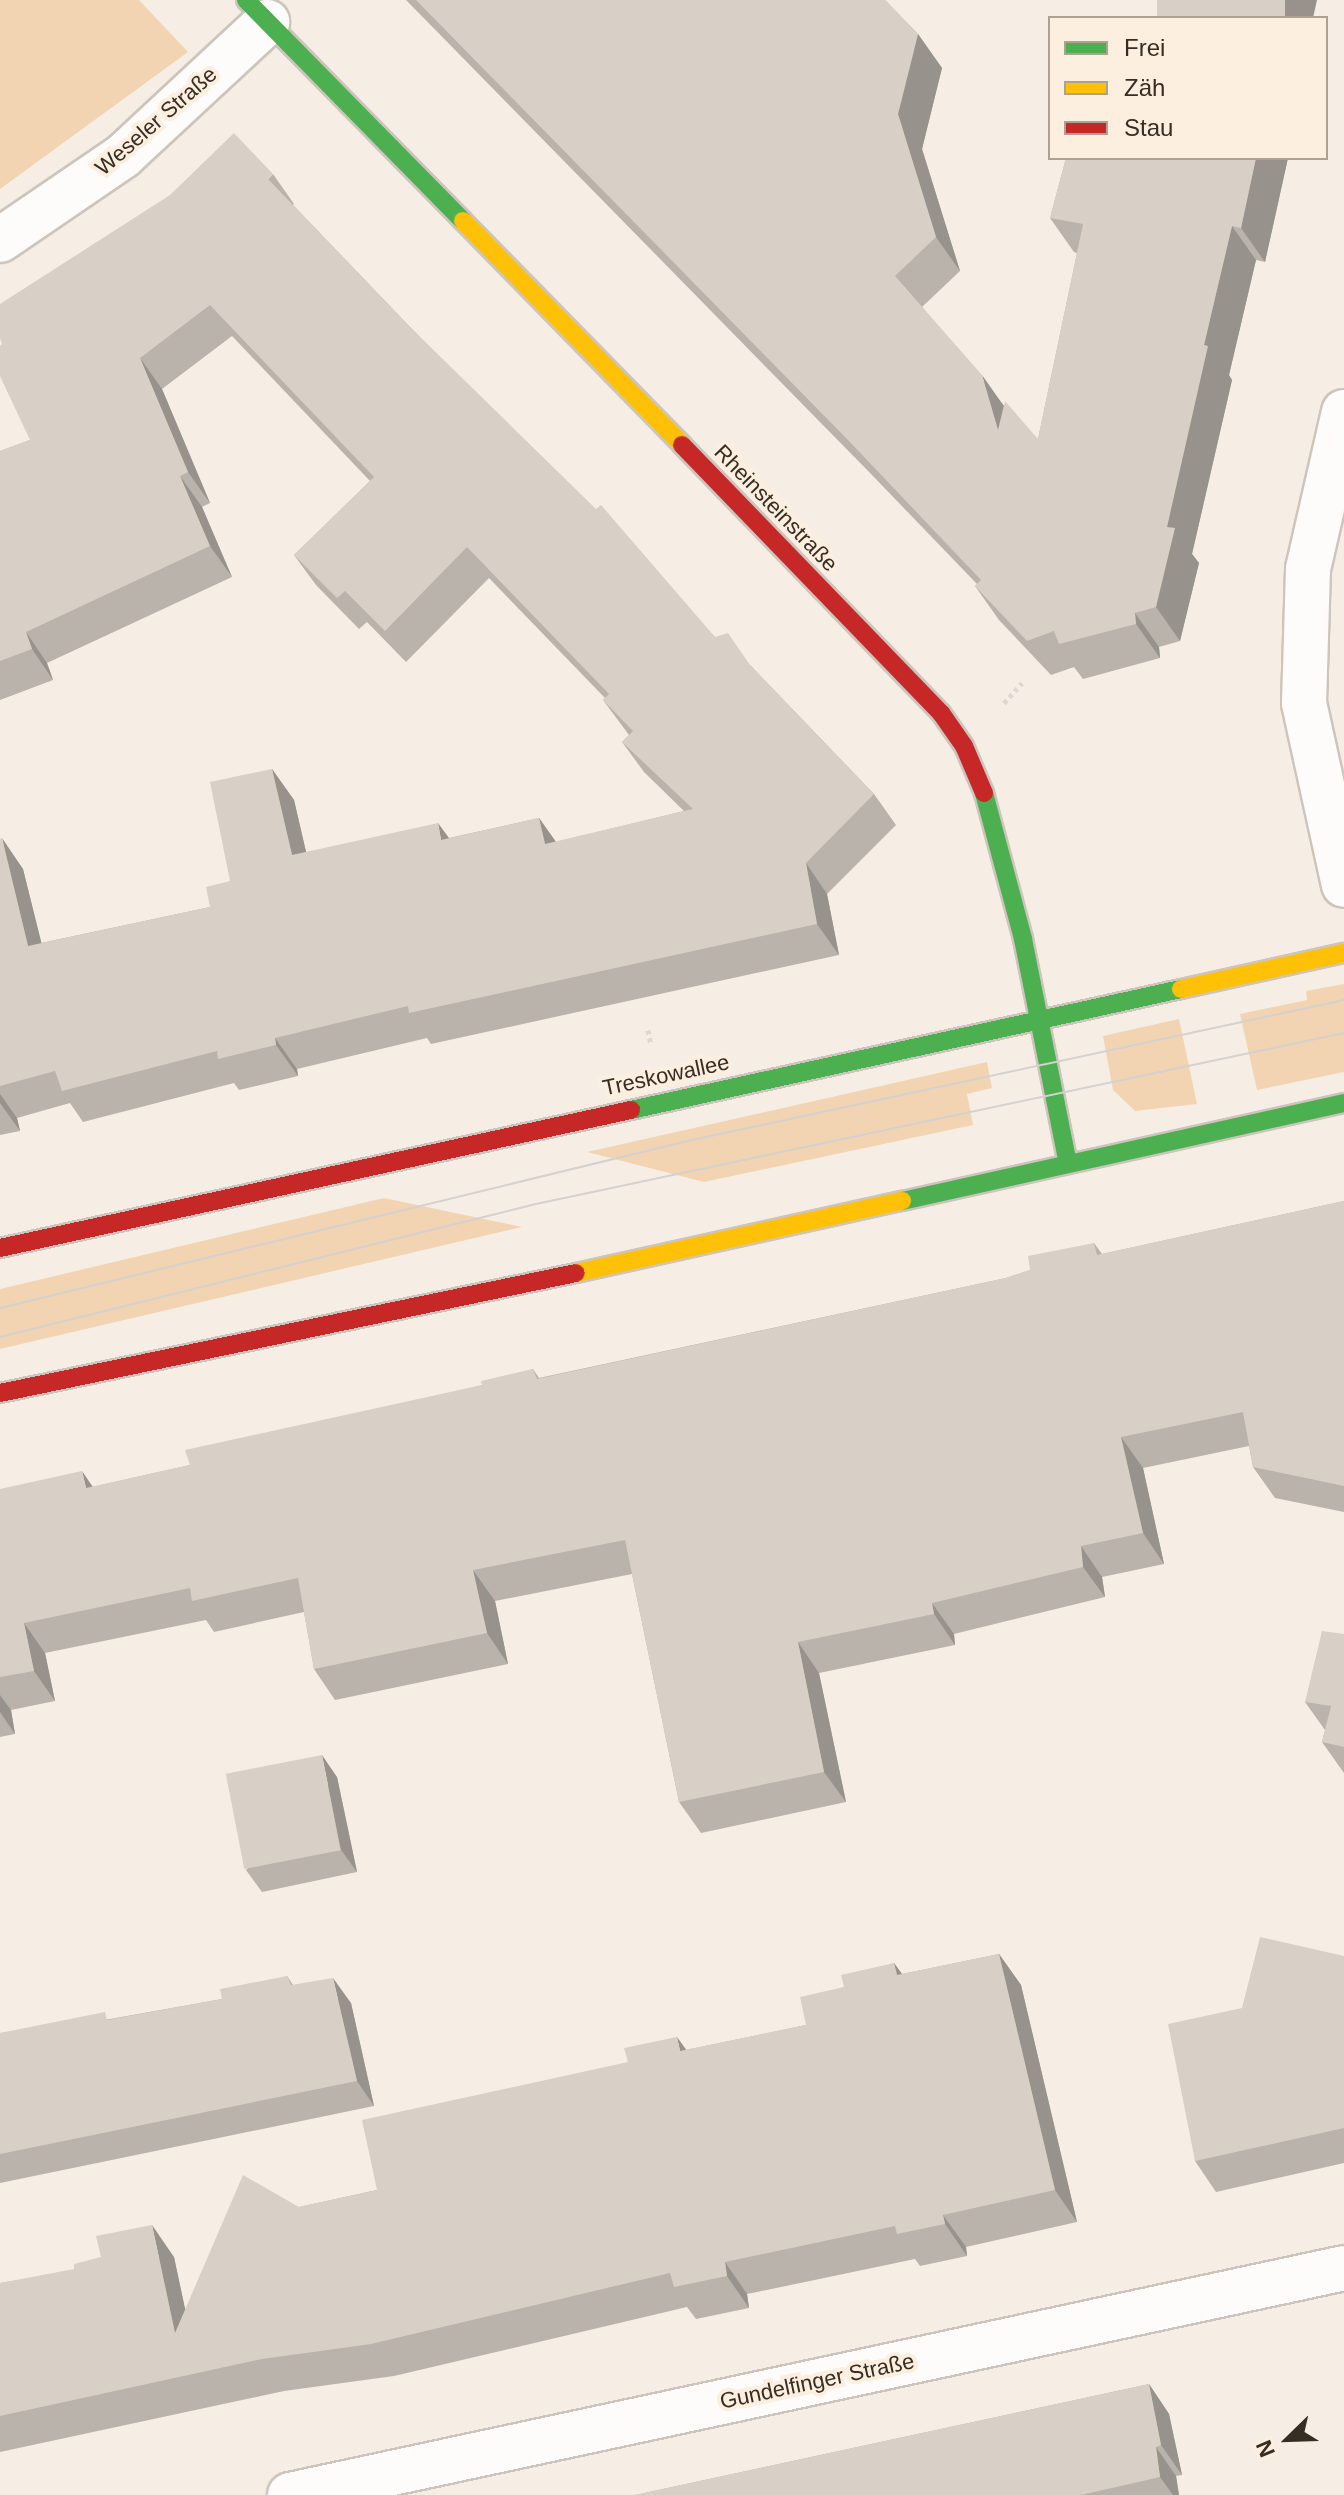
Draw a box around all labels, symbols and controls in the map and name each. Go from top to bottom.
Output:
legend [1048,16,1328,160]
text: Frei [1124,34,1165,61]
street label: Weseler Straße [90,61,222,181]
text: Zäh [1124,74,1165,101]
text: Stau [1124,114,1173,141]
street label: Rheinsteinstraße [709,439,843,577]
street label: Treskowallee [600,1049,732,1101]
street label: Gundelfinger Straße [717,2347,917,2415]
north arrow [1248,2399,1328,2479]
text: N [1251,2436,1280,2461]

